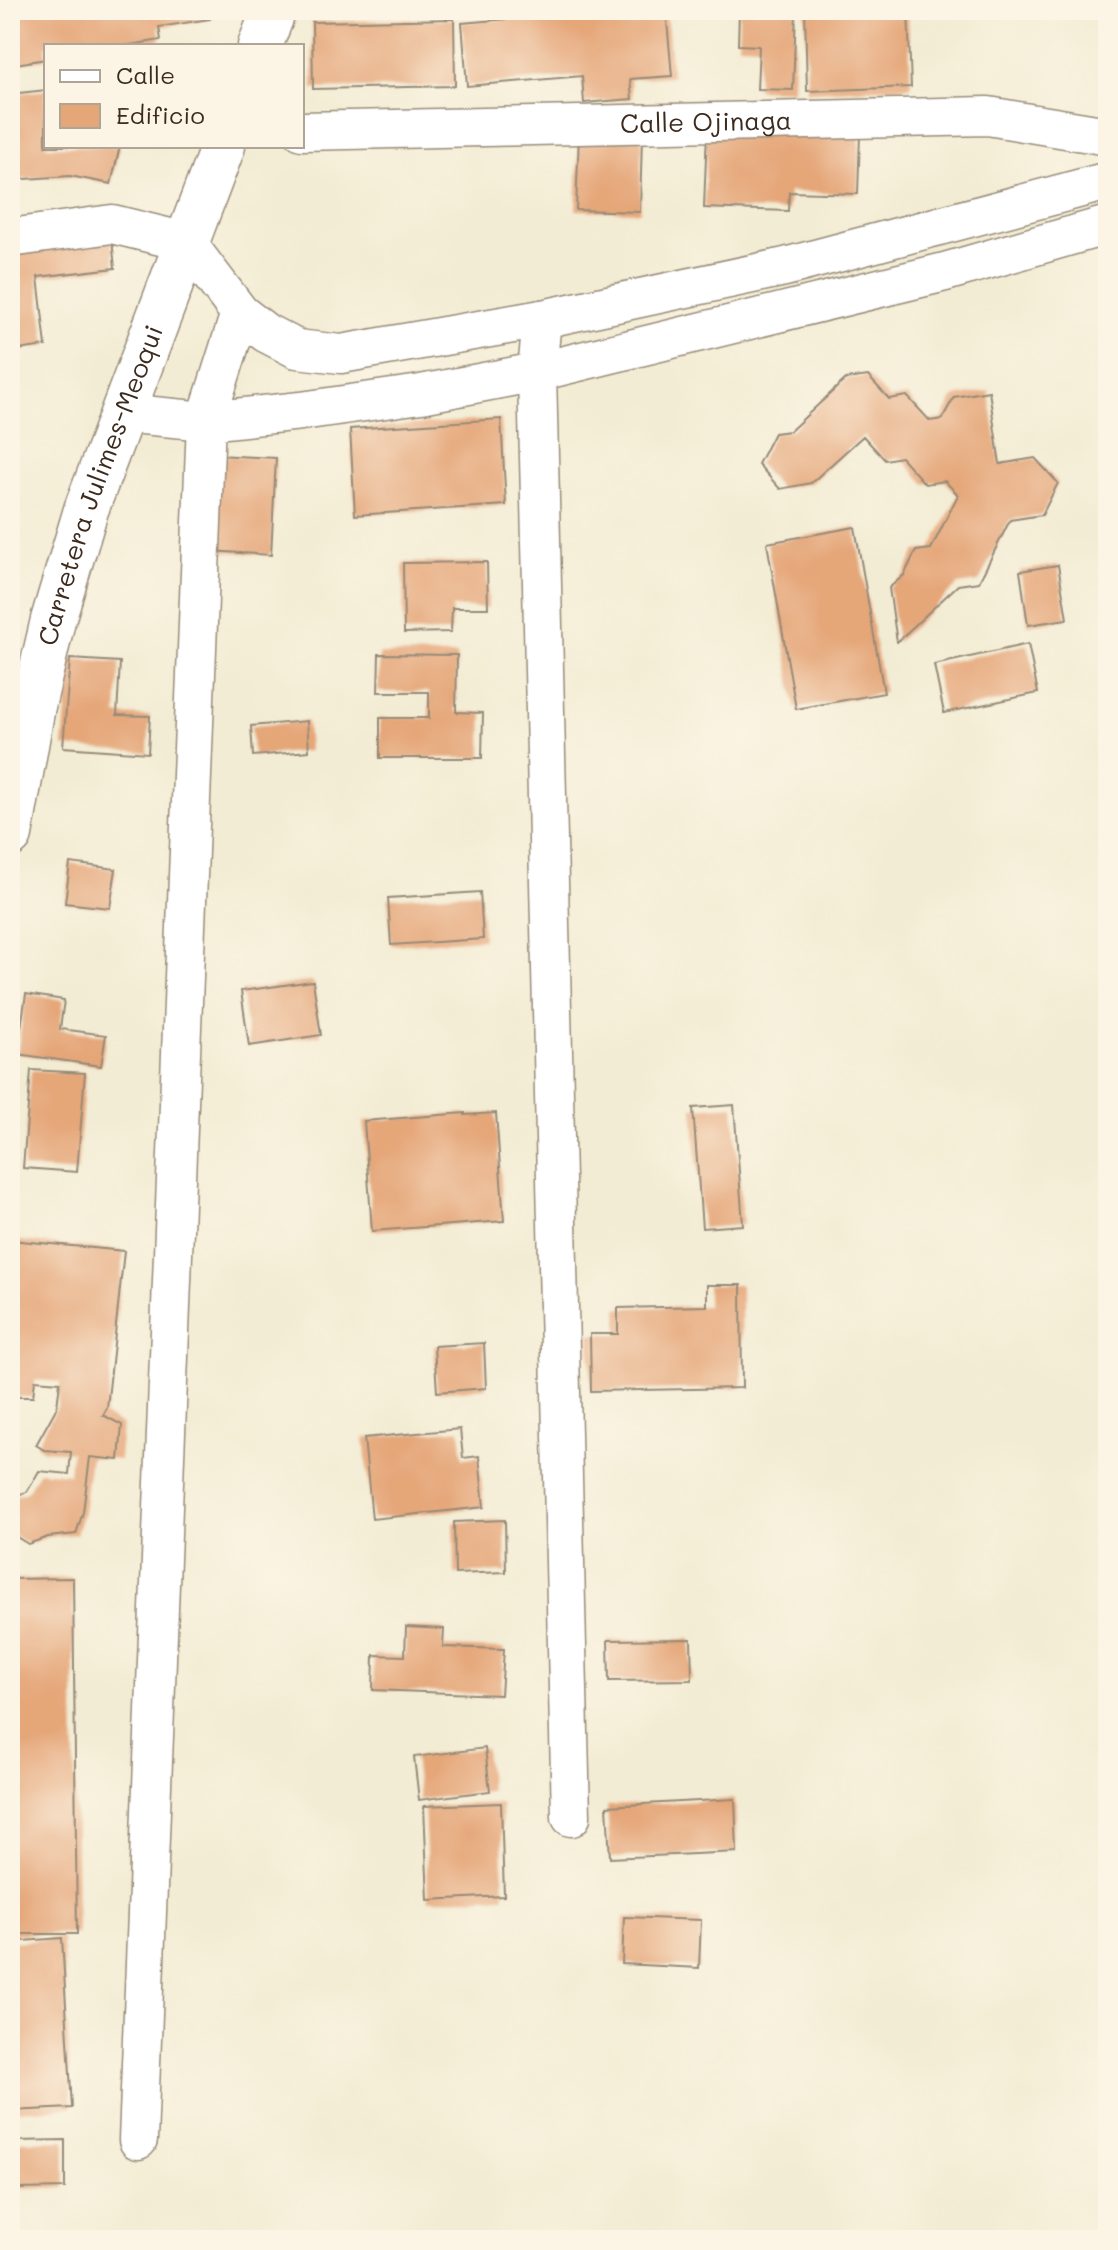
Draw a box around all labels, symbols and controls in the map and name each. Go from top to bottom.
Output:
legend [44,44,304,148]
text: Calle [116,59,175,90]
text: Edificio [116,99,205,130]
street label: Calle Ojinaga [620,102,792,140]
street label: Carretera Julimes-Meoqui [30,320,170,649]

